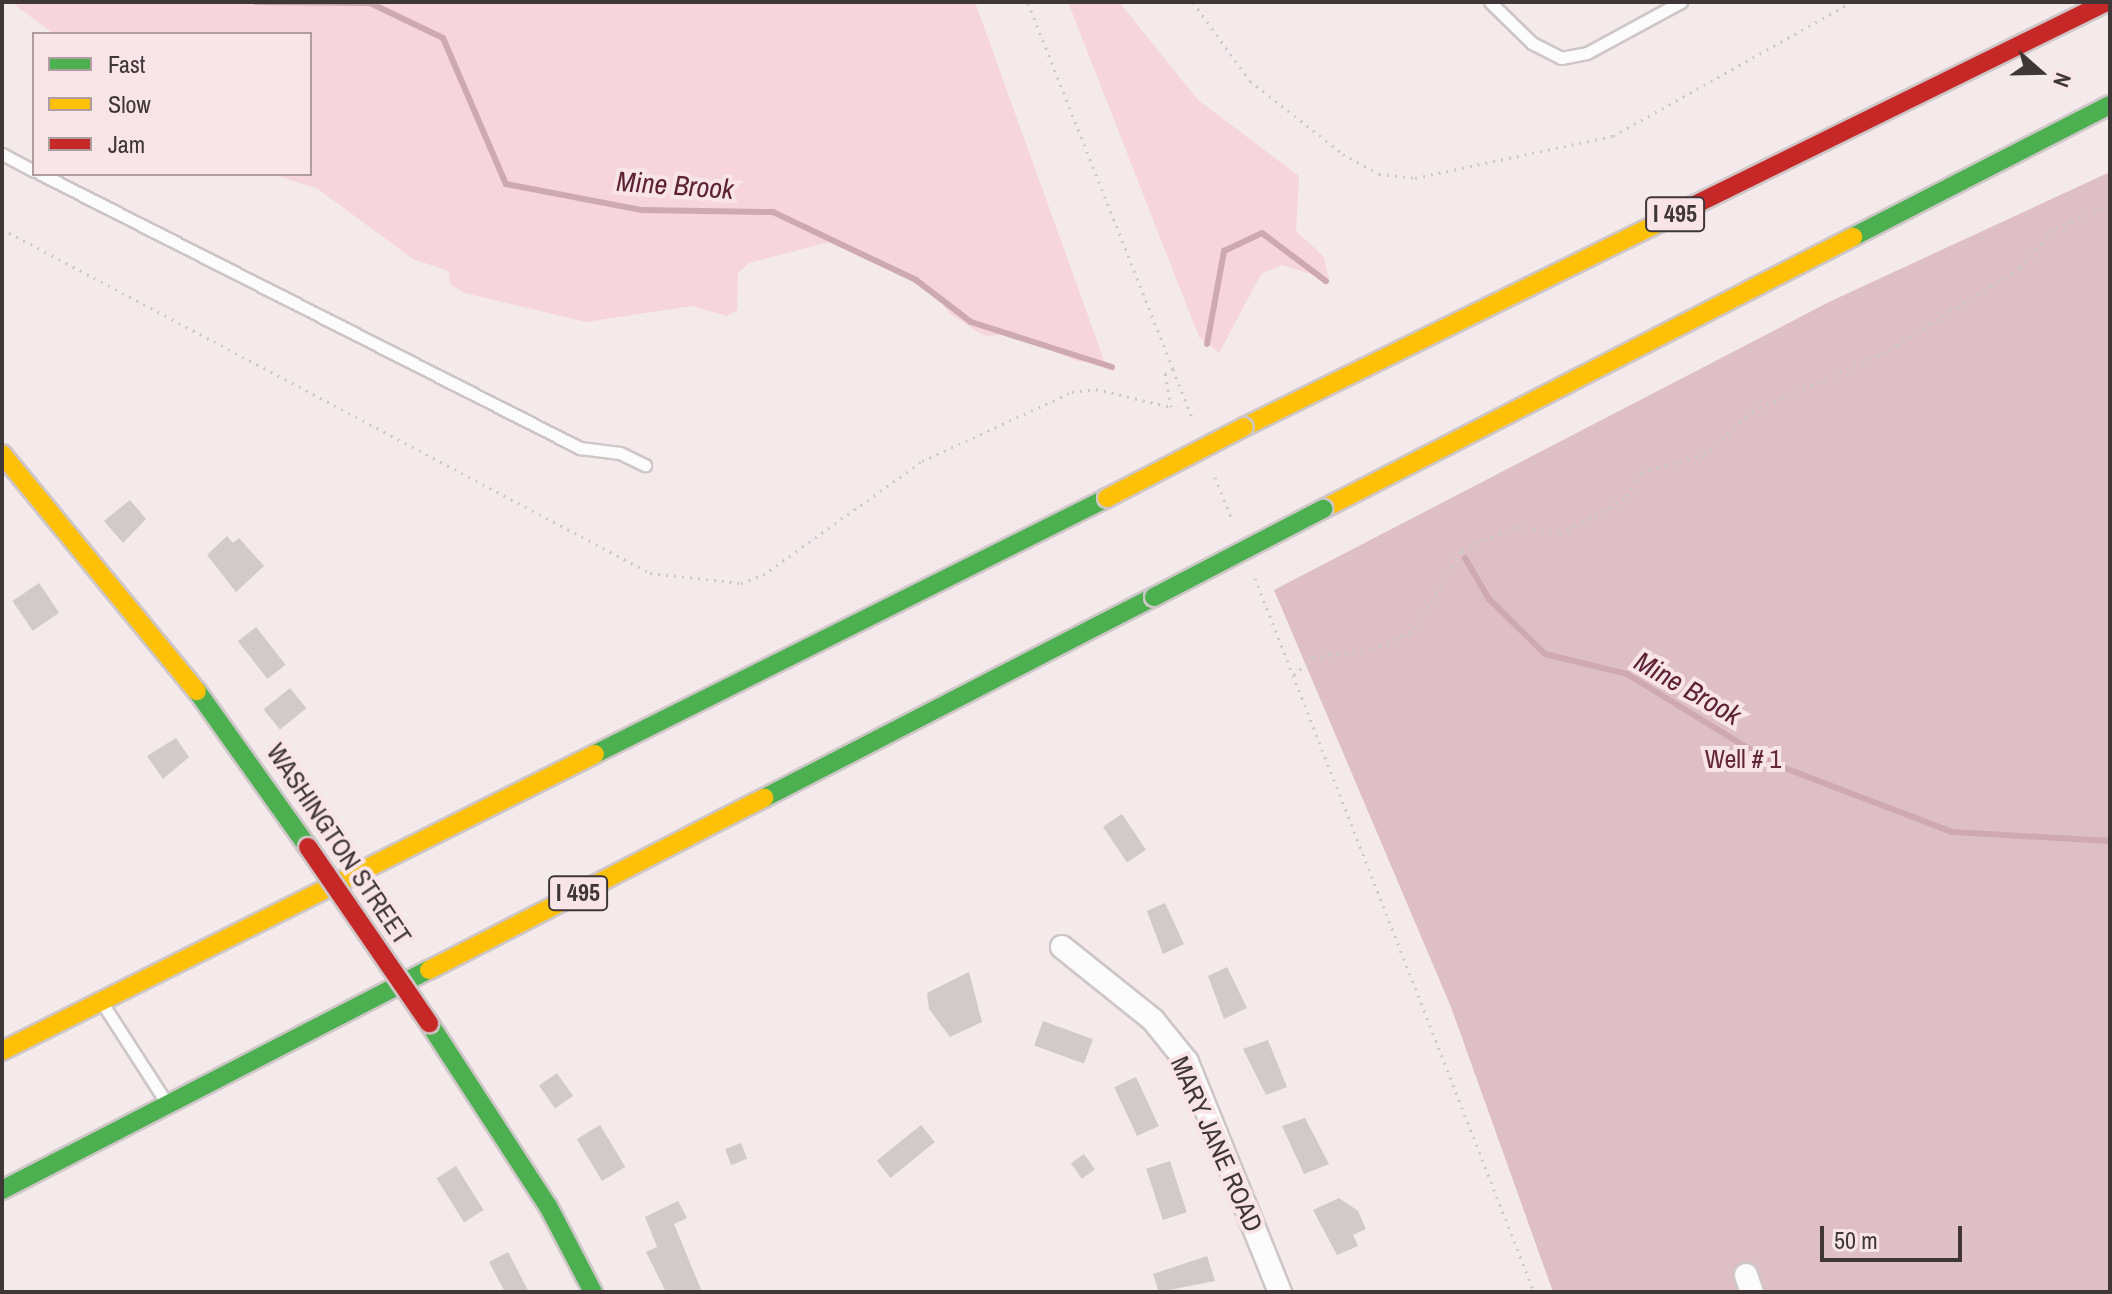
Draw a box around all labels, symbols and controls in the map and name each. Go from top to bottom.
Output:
legend [32,32,312,176]
north arrow [2000,32,2080,112]
text: Fast [108,48,145,80]
text: N [2046,69,2079,91]
text: Slow [108,88,151,120]
text: Jam [108,128,145,160]
water label: Mine Brook [615,164,735,206]
road number: I 495 [1645,194,1705,234]
water label: Mine Brook [1629,644,1747,732]
street label: WASHINGTON STREET [260,738,418,950]
park label: Well # 1 [1705,743,1781,775]
road number: I 495 [548,873,608,913]
street label: MARY JANE ROAD [1164,1051,1270,1237]
scale bar [1824,1210,1966,1260]
text: 50 m [1834,1224,1878,1256]

